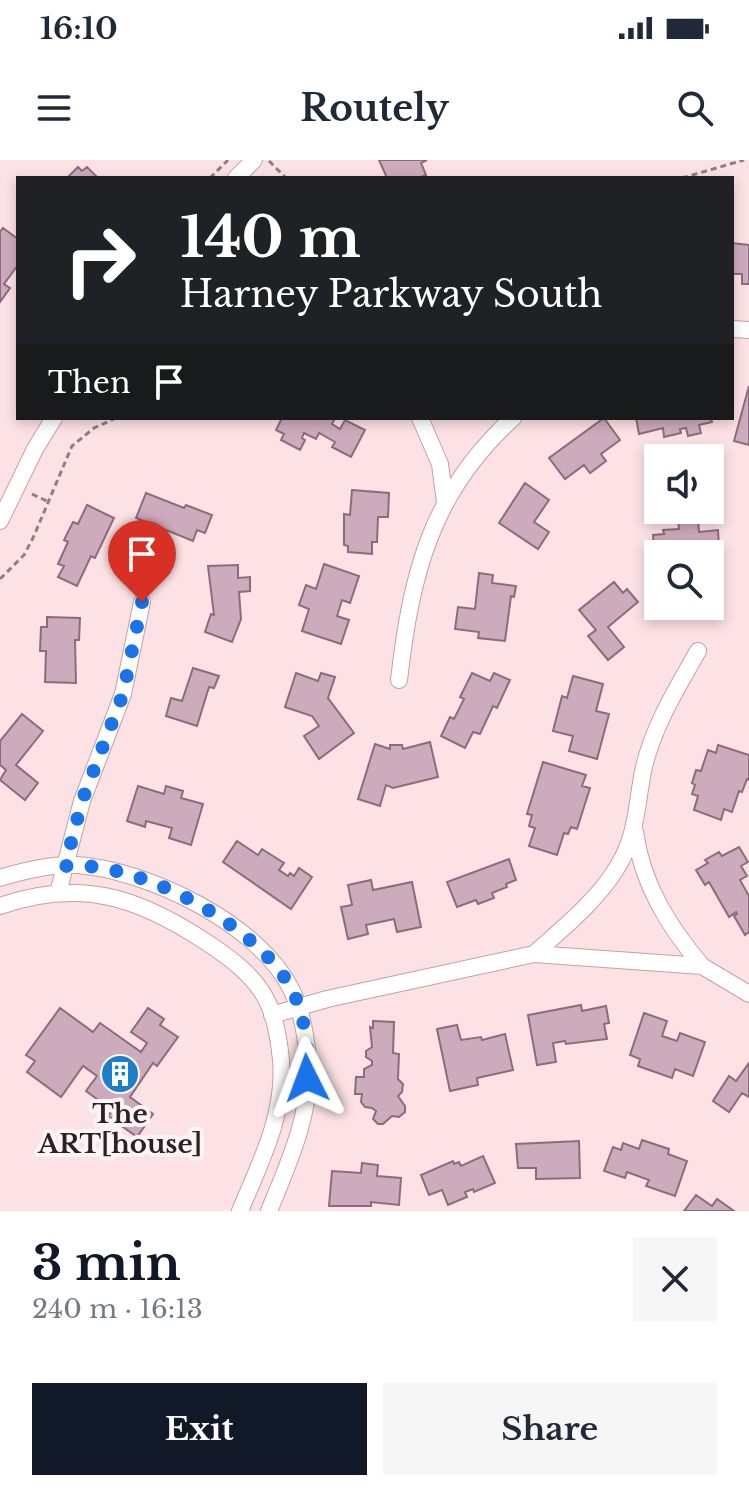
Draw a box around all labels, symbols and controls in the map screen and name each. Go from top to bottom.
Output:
text: 16:10 [40,10,118,47]
icon: menu [32,86,76,130]
text: Routely [300,86,449,131]
icon: search [673,86,717,130]
text: 140 m [180,203,361,272]
icon: right [48,208,152,312]
text: Harney Parkway South [180,272,602,317]
icon: arrive [147,360,191,404]
text: Then [48,364,131,401]
map controls [644,444,724,620]
button: sound [644,444,724,524]
pin [108,520,176,602]
icon: arrive [120,532,164,576]
button: search [644,540,724,620]
position arrow [265,1036,349,1120]
building icon: The ART[house] [99,1053,141,1095]
place label: The ART[house] [37,1098,202,1160]
text: 3 min [32,1233,181,1293]
button: close [633,1237,717,1321]
text: 240 m · 16:13 [32,1293,203,1325]
button: Exit [32,1383,367,1475]
button: Share [383,1383,717,1475]

